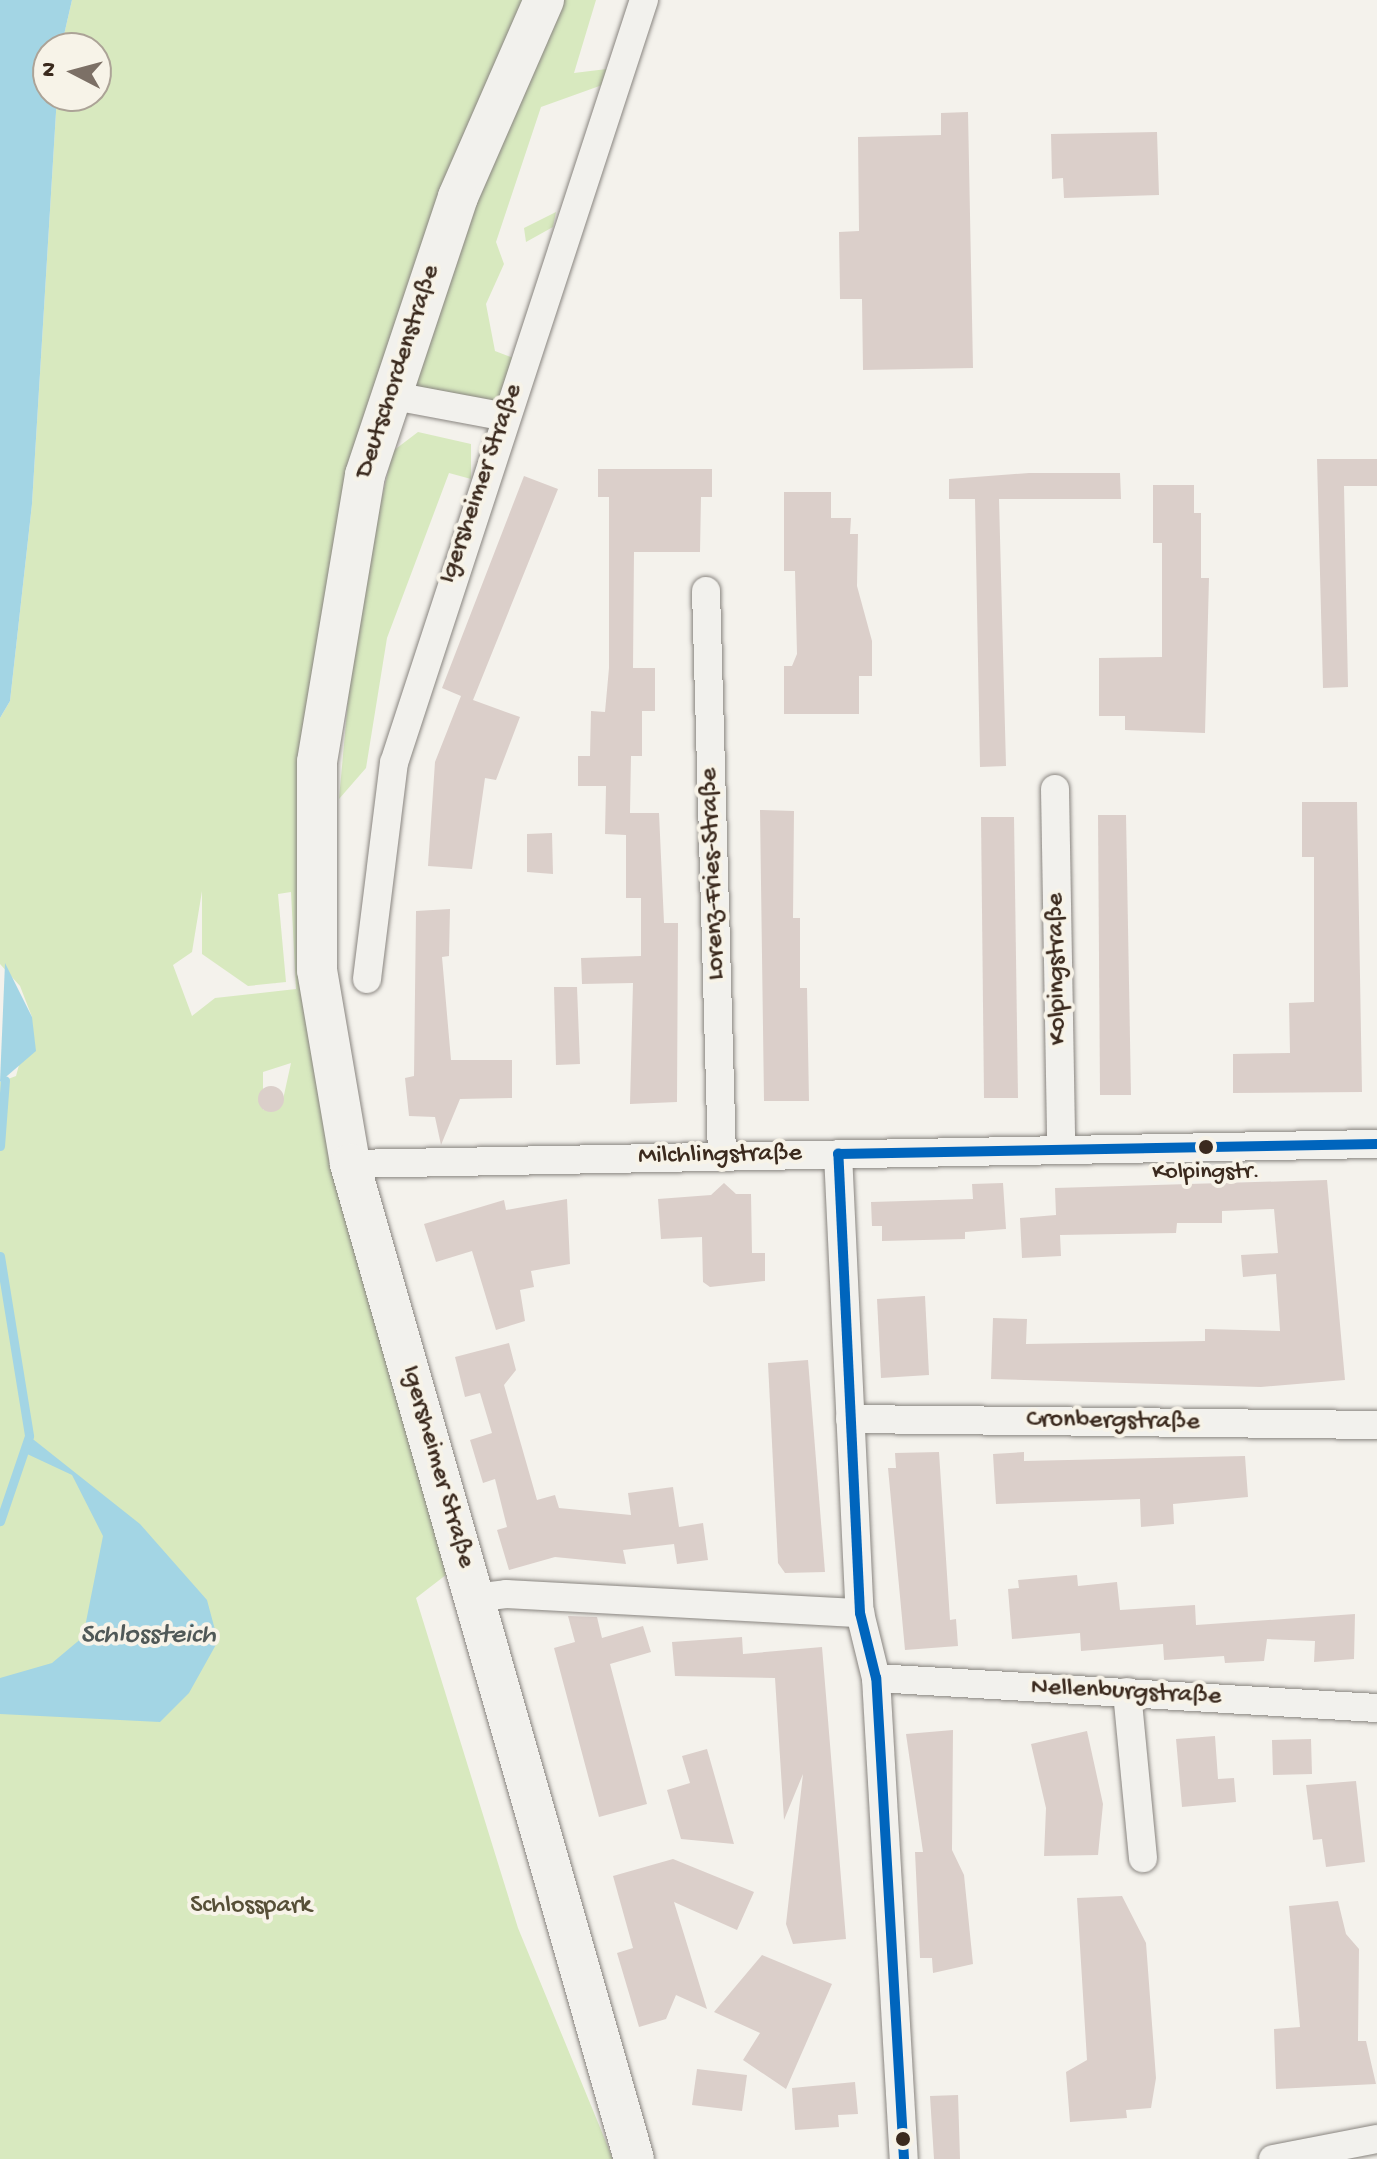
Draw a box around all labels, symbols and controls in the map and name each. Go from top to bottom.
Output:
north arrow [32,32,112,112]
text: N [36,61,64,78]
street label: Deutschordenstraße [350,261,448,483]
street label: Igersheimer Straße [433,380,531,588]
street label: Lorenz-Fries-Straße [695,767,733,981]
street label: Kolpingstraße [1041,893,1075,1045]
street label: Milchlingstraße [638,1139,802,1173]
marker: Kolpingstr. [1198,1139,1214,1155]
place label: Kolpingstr. [1152,1159,1260,1187]
street label: Igersheimer Straße [393,1362,481,1572]
street label: Cronbergstraße [1026,1405,1200,1439]
water label: Schlossteich [80,1619,216,1653]
street label: Nellenburgstraße [1030,1672,1222,1714]
park label: Schlosspark [190,1891,312,1923]
unlabelled marker [895,2131,911,2147]

